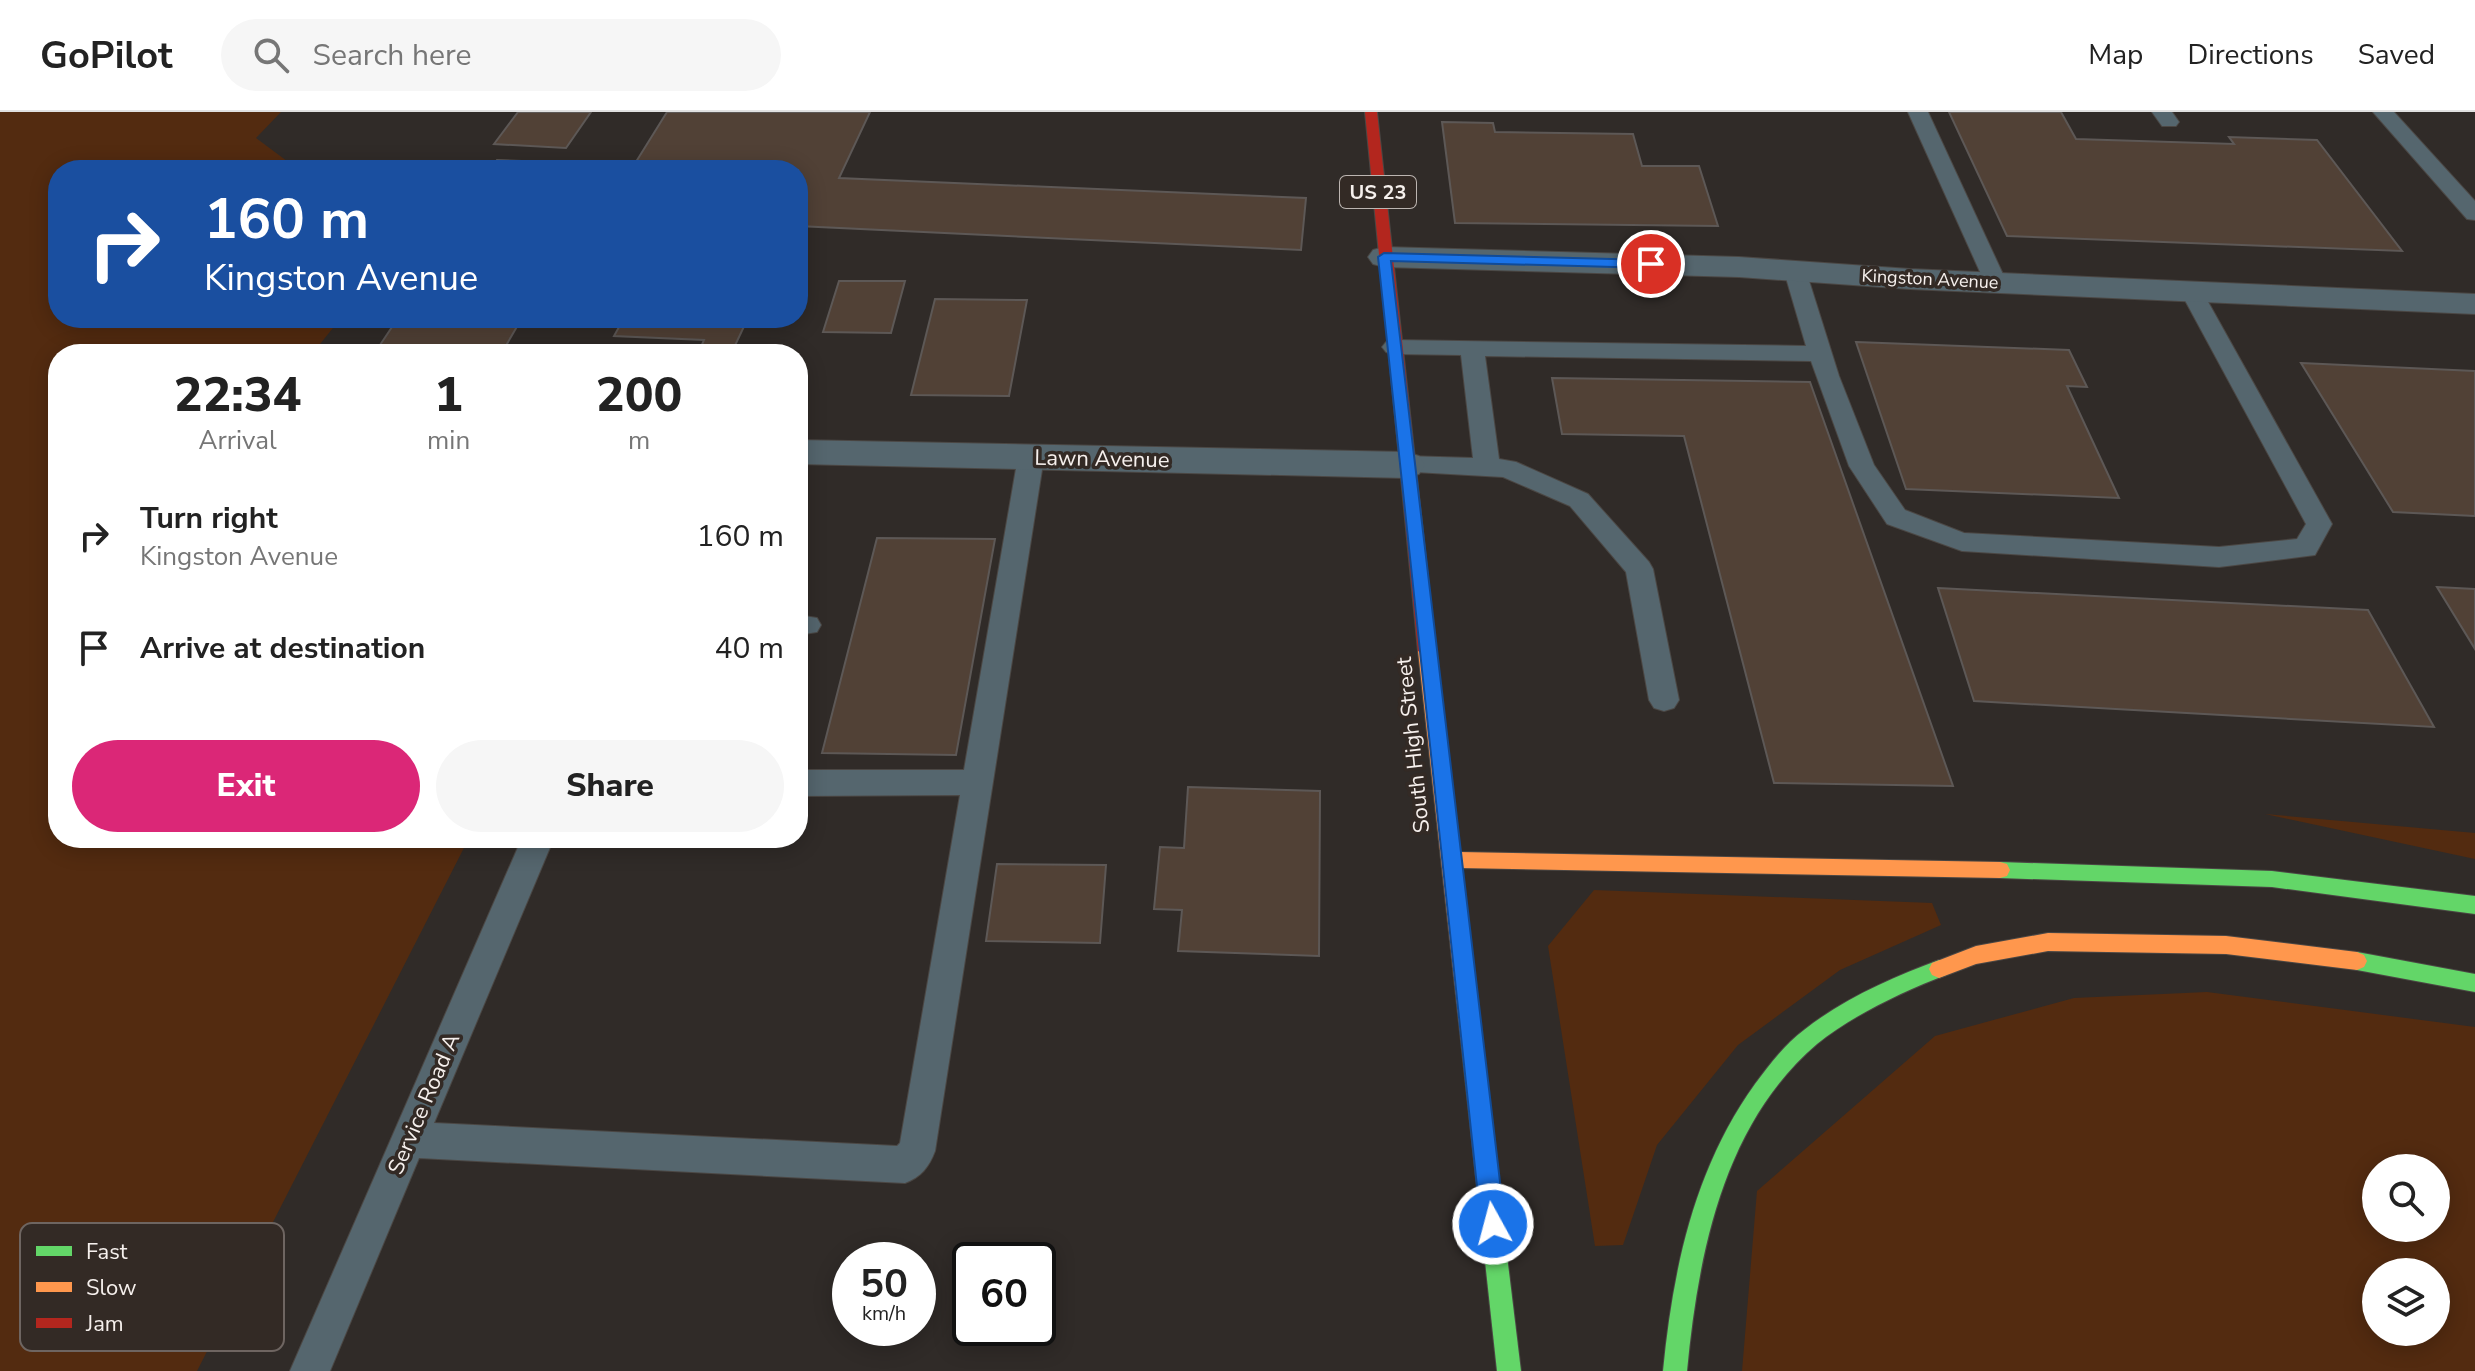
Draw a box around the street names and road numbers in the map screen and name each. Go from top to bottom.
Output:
road number: US 23 [1340,176,1416,208]
street label: Kingston Avenue [1861,263,1999,295]
street label: Lawn Avenue [1034,443,1170,475]
street label: South High Street [1389,655,1437,835]
street label: Service Road A [381,1029,467,1179]

